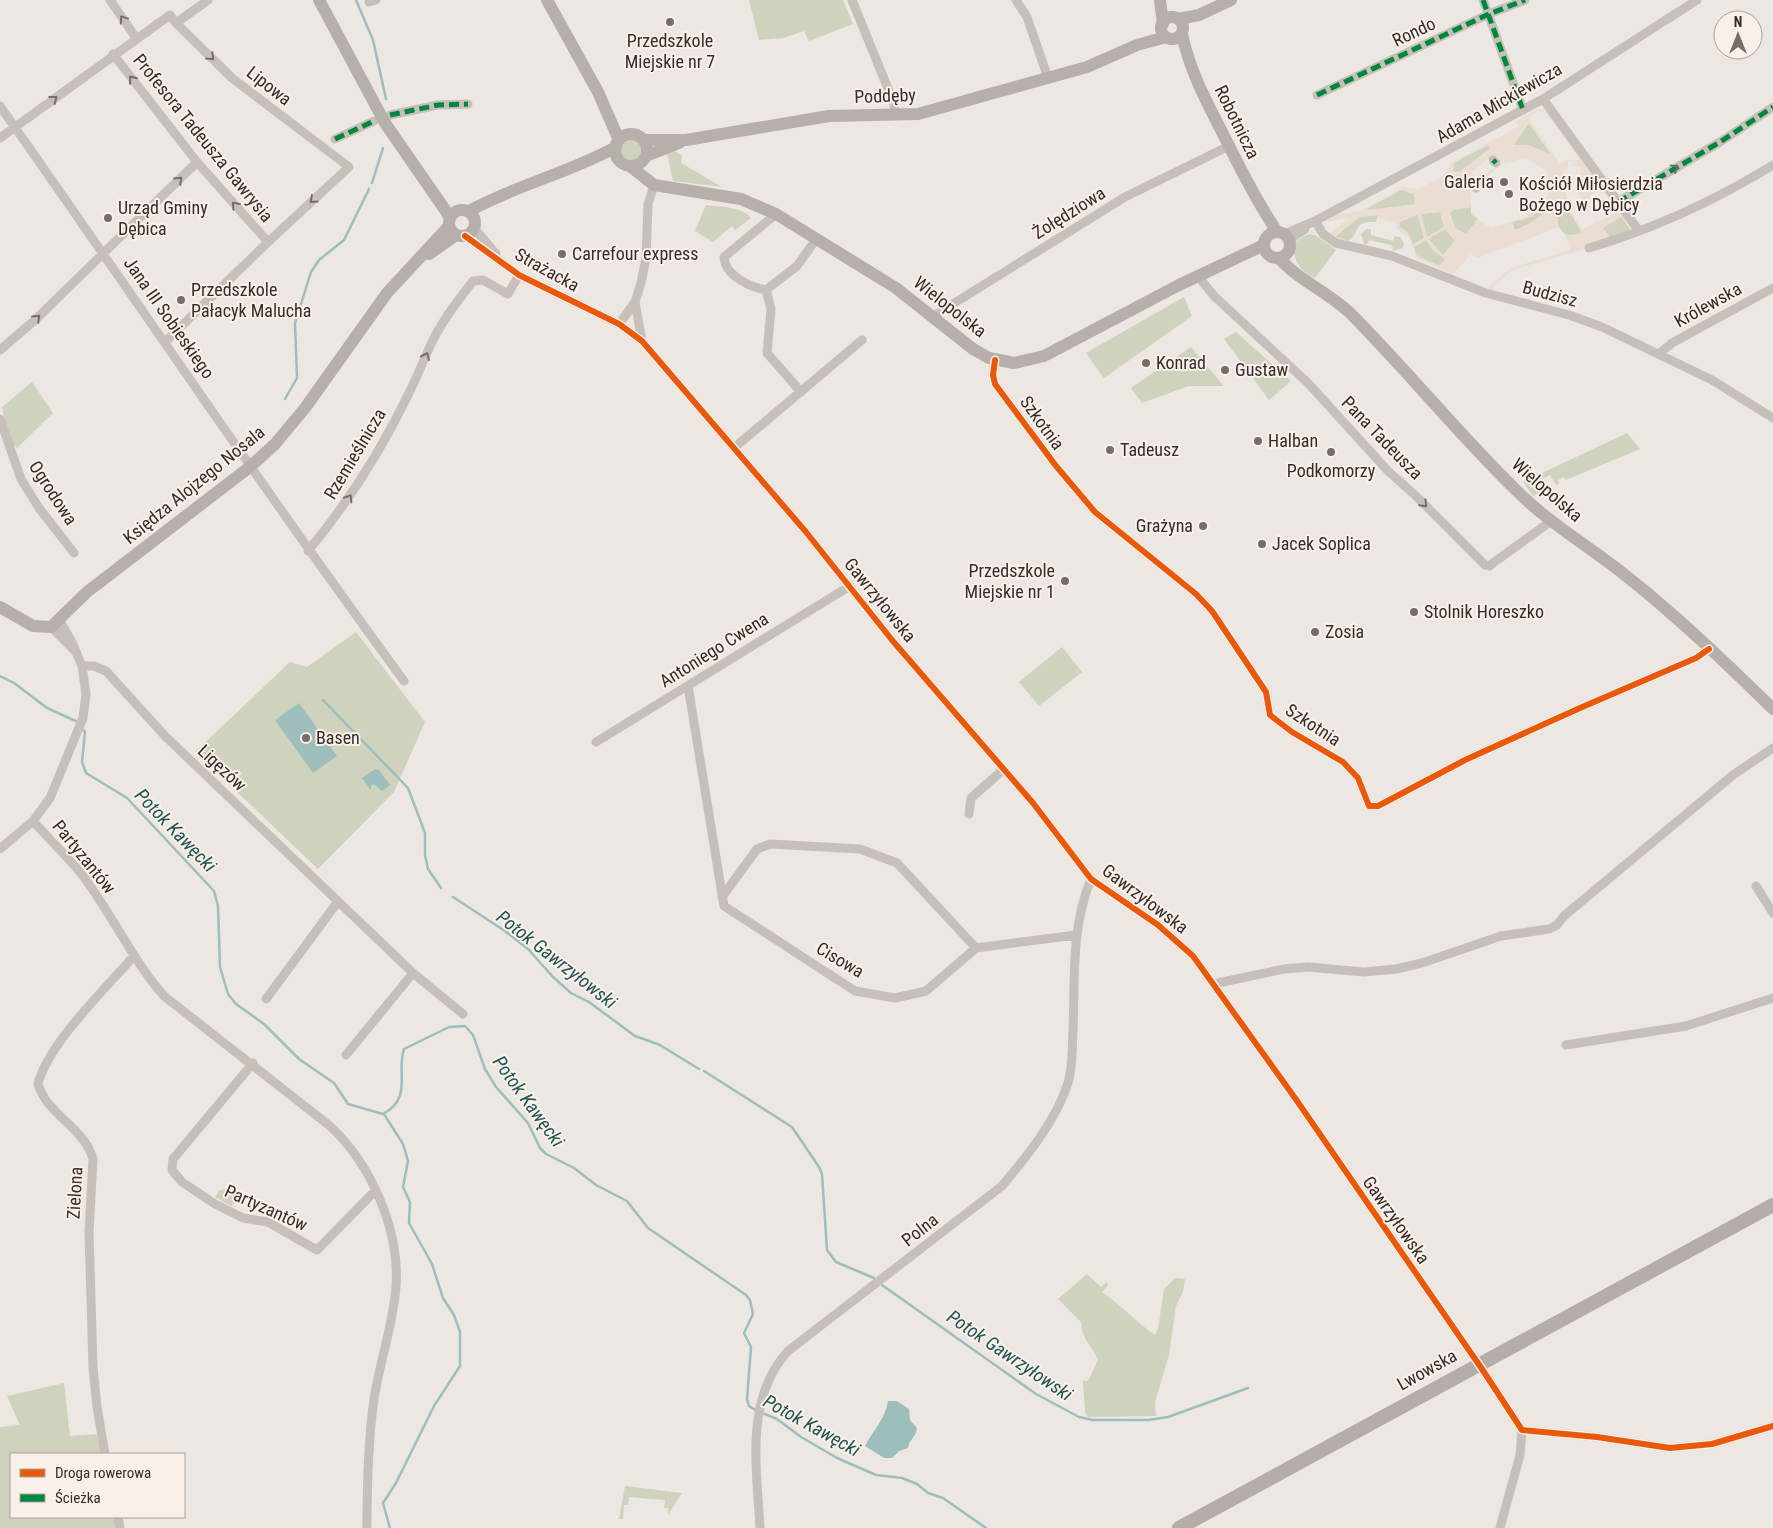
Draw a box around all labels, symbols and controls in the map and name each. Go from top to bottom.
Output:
north arrow [1713,10,1763,60]
street label: Rondo [1389,12,1439,51]
text: N [1734,14,1742,30]
one-way arrow [119,15,129,24]
marker: Przedszkole Miejskie nr 7 [664,16,676,28]
place label: Przedszkole Miejskie nr 7 [625,30,715,72]
street label: Profesora Tadeusza Gawrysia [129,49,278,226]
one-way arrow [205,51,214,60]
street label: Adama Mickiewicza [1432,58,1565,147]
street label: Lipowa [243,62,296,110]
one-way arrow [129,76,138,85]
street label: Robotnicza [1211,81,1264,162]
street label: Poddęby [854,84,917,107]
one-way arrow [48,96,57,104]
one-way arrow [1670,165,1679,175]
place label: Galeria [1444,171,1494,192]
place label: Kościół Miłosierdzia Bożego w Dębicy [1519,173,1663,215]
marker: Galeria [1498,176,1510,188]
one-way arrow [173,177,182,186]
street label: Żołędziowa [1029,182,1109,243]
marker: Kościół Miłosierdzia Bożego w Dębicy [1503,188,1515,200]
one-way arrow [309,195,318,204]
place label: Urząd Gminy Dębica [118,197,208,239]
one-way arrow [232,202,241,211]
marker: Urząd Gminy Dębica [102,212,114,224]
street label: Strażacka [512,243,583,296]
place label: Carrefour express [572,243,699,264]
marker: Carrefour express [556,248,568,260]
street label: Jana III Sobieskiego [120,253,219,382]
street label: Wielopolska [910,272,991,341]
street label: Budzisz [1521,276,1580,311]
street label: Królewska [1671,278,1745,332]
place label: Przedszkole Pałacyk Malucha [191,279,311,321]
marker: Przedszkole Pałacyk Malucha [175,294,187,306]
one-way arrow [31,315,40,324]
one-way arrow [420,352,431,361]
place label: Konrad [1156,352,1206,373]
marker: Konrad [1140,357,1152,369]
place label: Gustaw [1235,359,1288,380]
marker: Gustaw [1219,364,1231,376]
street label: Szkotnia [1016,392,1069,454]
street label: Pana Tadeusza [1337,392,1427,484]
street label: Rzemieślnicza [319,405,390,503]
street label: Księdza Alojzego Nosala [119,421,269,548]
place label: Halban [1268,430,1318,451]
marker: Halban [1252,435,1264,447]
place label: Tadeusz [1120,439,1179,460]
marker: Tadeusz [1104,444,1116,456]
marker: Podkomorzy [1325,446,1337,458]
street label: Wielopolska [1508,453,1587,526]
street label: Ogrodowa [25,457,82,529]
place label: Podkomorzy [1287,460,1376,481]
one-way arrow [342,495,352,504]
one-way arrow [1418,498,1427,507]
place label: Grażyna [1136,515,1193,536]
marker: Grażyna [1197,520,1209,532]
place label: Jacek Soplica [1272,533,1371,554]
marker: Jacek Soplica [1256,538,1268,550]
street label: Gawrzyłowska [840,553,921,646]
place label: Przedszkole Miejskie nr 1 [965,560,1055,602]
marker: Przedszkole Miejskie nr 1 [1059,575,1071,587]
place label: Stolnik Horeszko [1424,601,1544,622]
marker: Stolnik Horeszko [1408,606,1420,618]
street label: Antoniego Cwena [655,608,772,691]
place label: Zosia [1325,621,1364,642]
marker: Zosia [1309,626,1321,638]
street label: Szkotnia [1282,699,1345,750]
place label: Basen [316,727,360,748]
marker: Basen [300,732,312,744]
street label: Ligęzów [194,740,251,795]
water label: Potok Kawęcki [130,784,222,877]
street label: Partyzantów [48,816,121,898]
street label: Gawrzyłowska [1098,860,1192,938]
water label: Potok Gawrzyłowski [492,905,622,1014]
street label: Cisowa [813,937,868,982]
water label: Potok Kawęcki [488,1051,570,1152]
street label: Zielona [63,1166,86,1220]
street label: Gawrzyłowska [1359,1172,1434,1268]
street label: Partyzantów [222,1180,311,1235]
street label: Polna [897,1209,942,1250]
water label: Potok Gawrzyłowski [943,1305,1077,1406]
street label: Lwowska [1393,1345,1460,1395]
water label: Potok Kawęcki [759,1389,865,1462]
legend [10,1453,185,1518]
text: Droga rowerowa [55,1464,151,1482]
text: Ścieżka [55,1489,101,1507]

